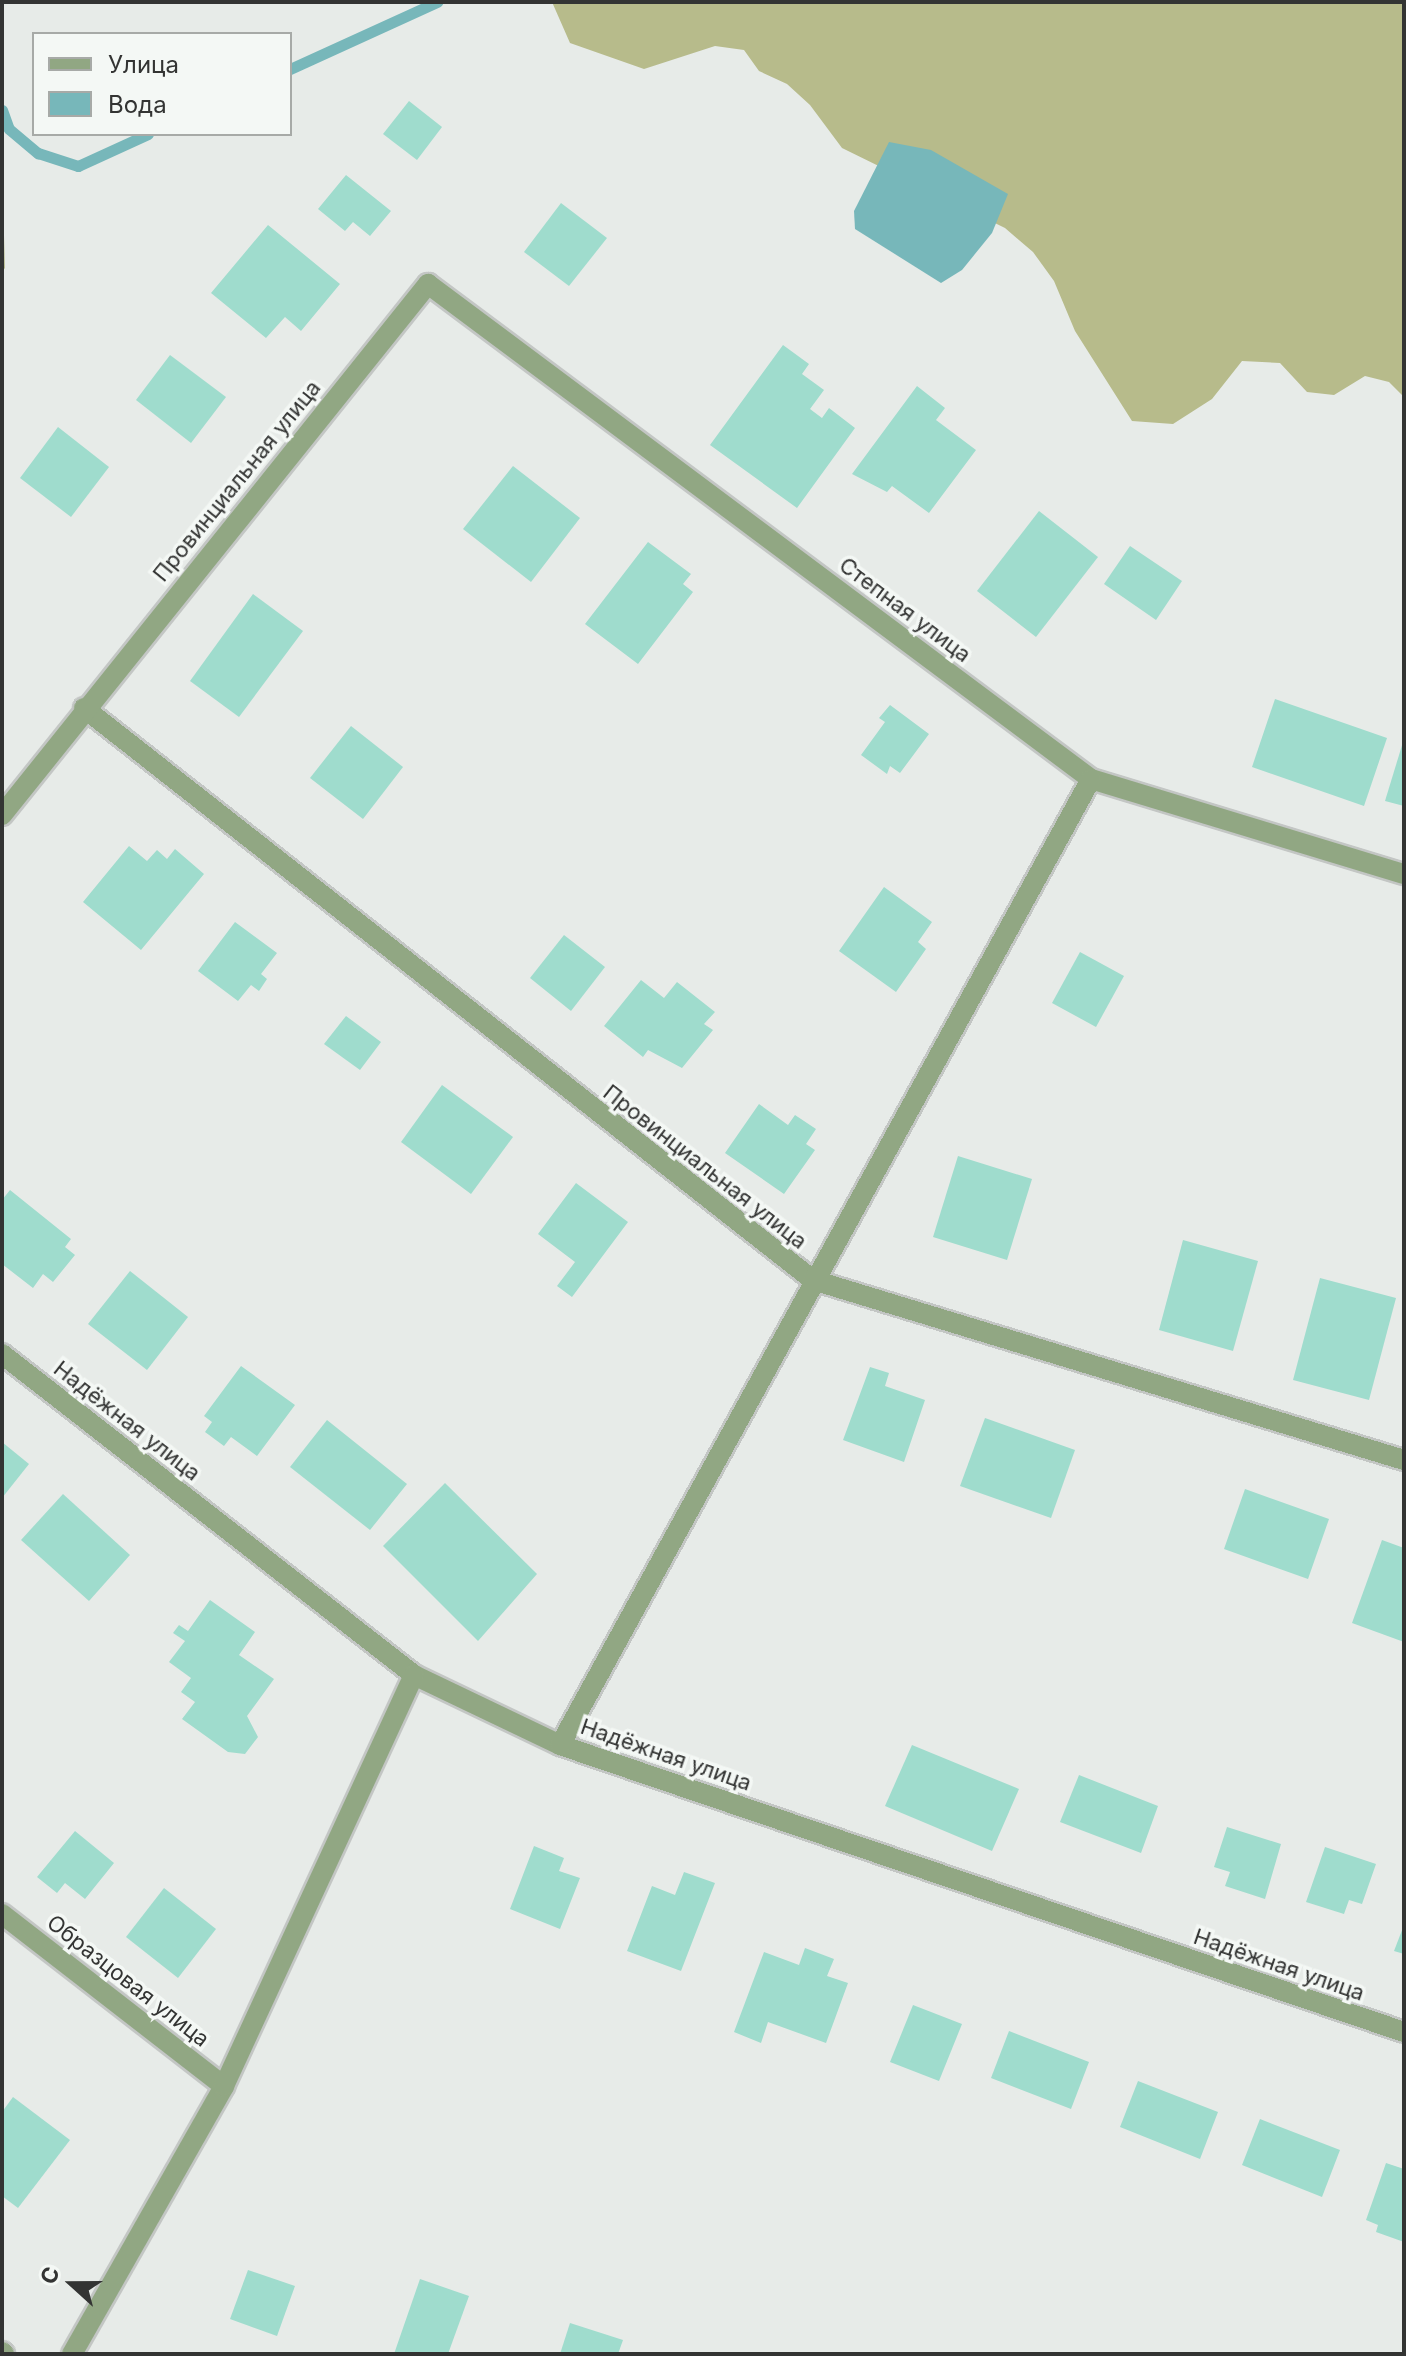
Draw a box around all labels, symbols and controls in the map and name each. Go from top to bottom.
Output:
legend [32,32,292,136]
text: Улица [108,50,179,79]
text: Вода [108,90,167,119]
street label: Провинциальная улица [148,375,326,587]
street label: Степная улица [834,552,976,668]
street label: Провинциальная улица [598,1079,812,1255]
street label: Надёжная улица [48,1356,206,1486]
street label: Надёжная улица [577,1713,755,1797]
street label: Образцовая улица [42,1909,214,2053]
street label: Надёжная улица [1190,1923,1368,2007]
north arrow [32,2244,112,2324]
text: С [35,2263,65,2288]

